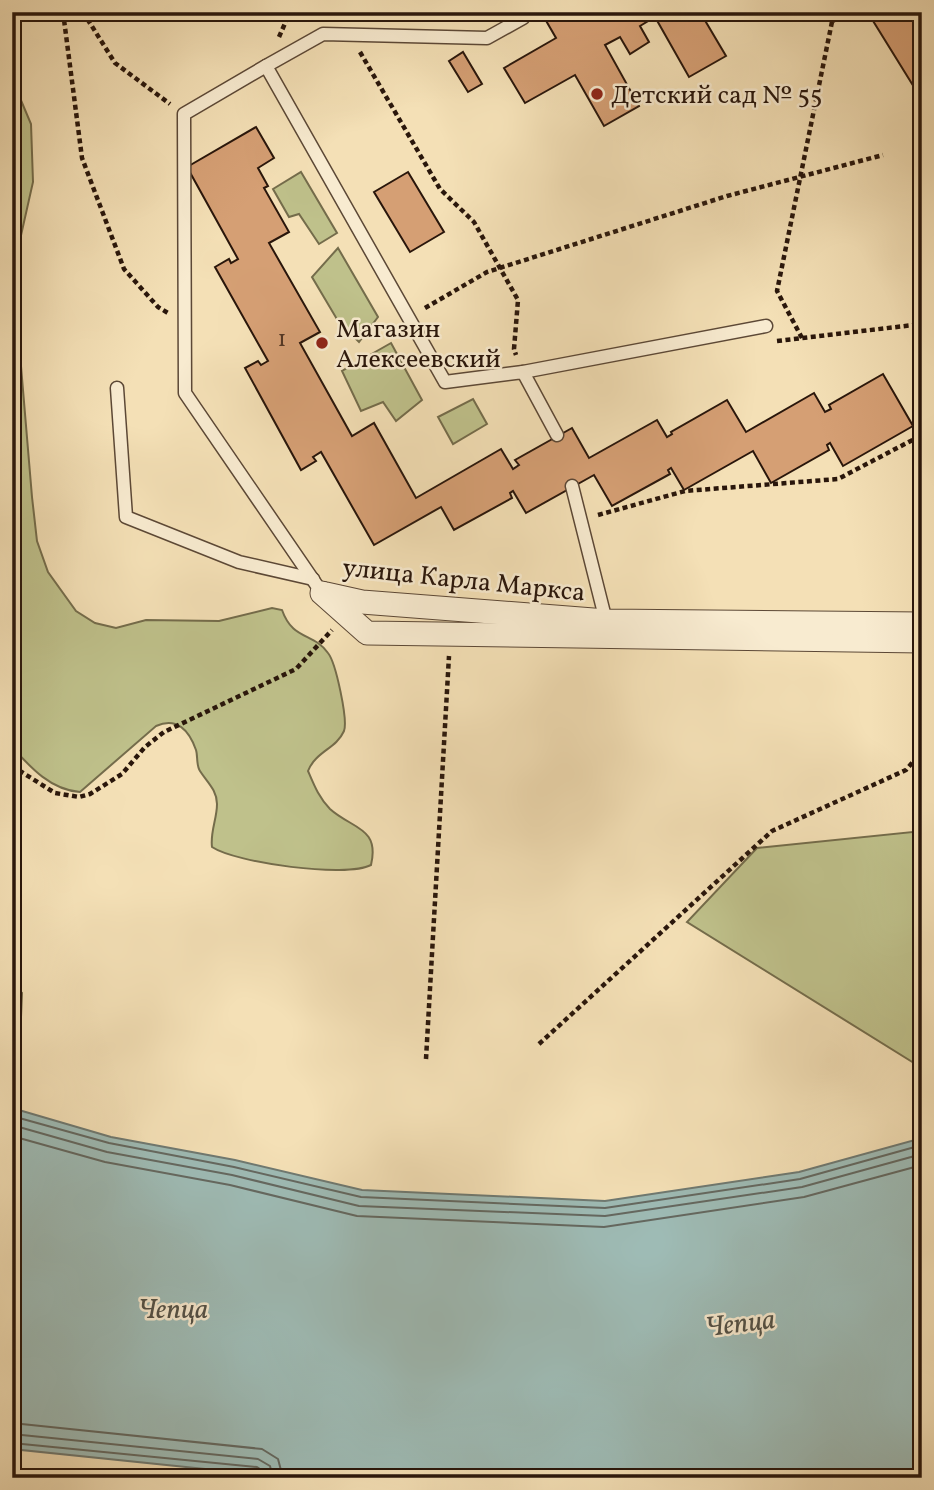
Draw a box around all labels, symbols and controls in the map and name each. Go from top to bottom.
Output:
place label: Детский сад № 55 [611,78,822,114]
marker: Детский сад № 55 [589,86,605,102]
place label: Магазин Алексеевский [336,312,501,378]
house number: 1 [278,324,286,356]
marker: Магазин Алексеевский [314,335,330,351]
street label: улица Карла Маркса [341,550,587,612]
water label: Чепца [138,1291,208,1330]
water label: Чепца [703,1301,778,1348]

